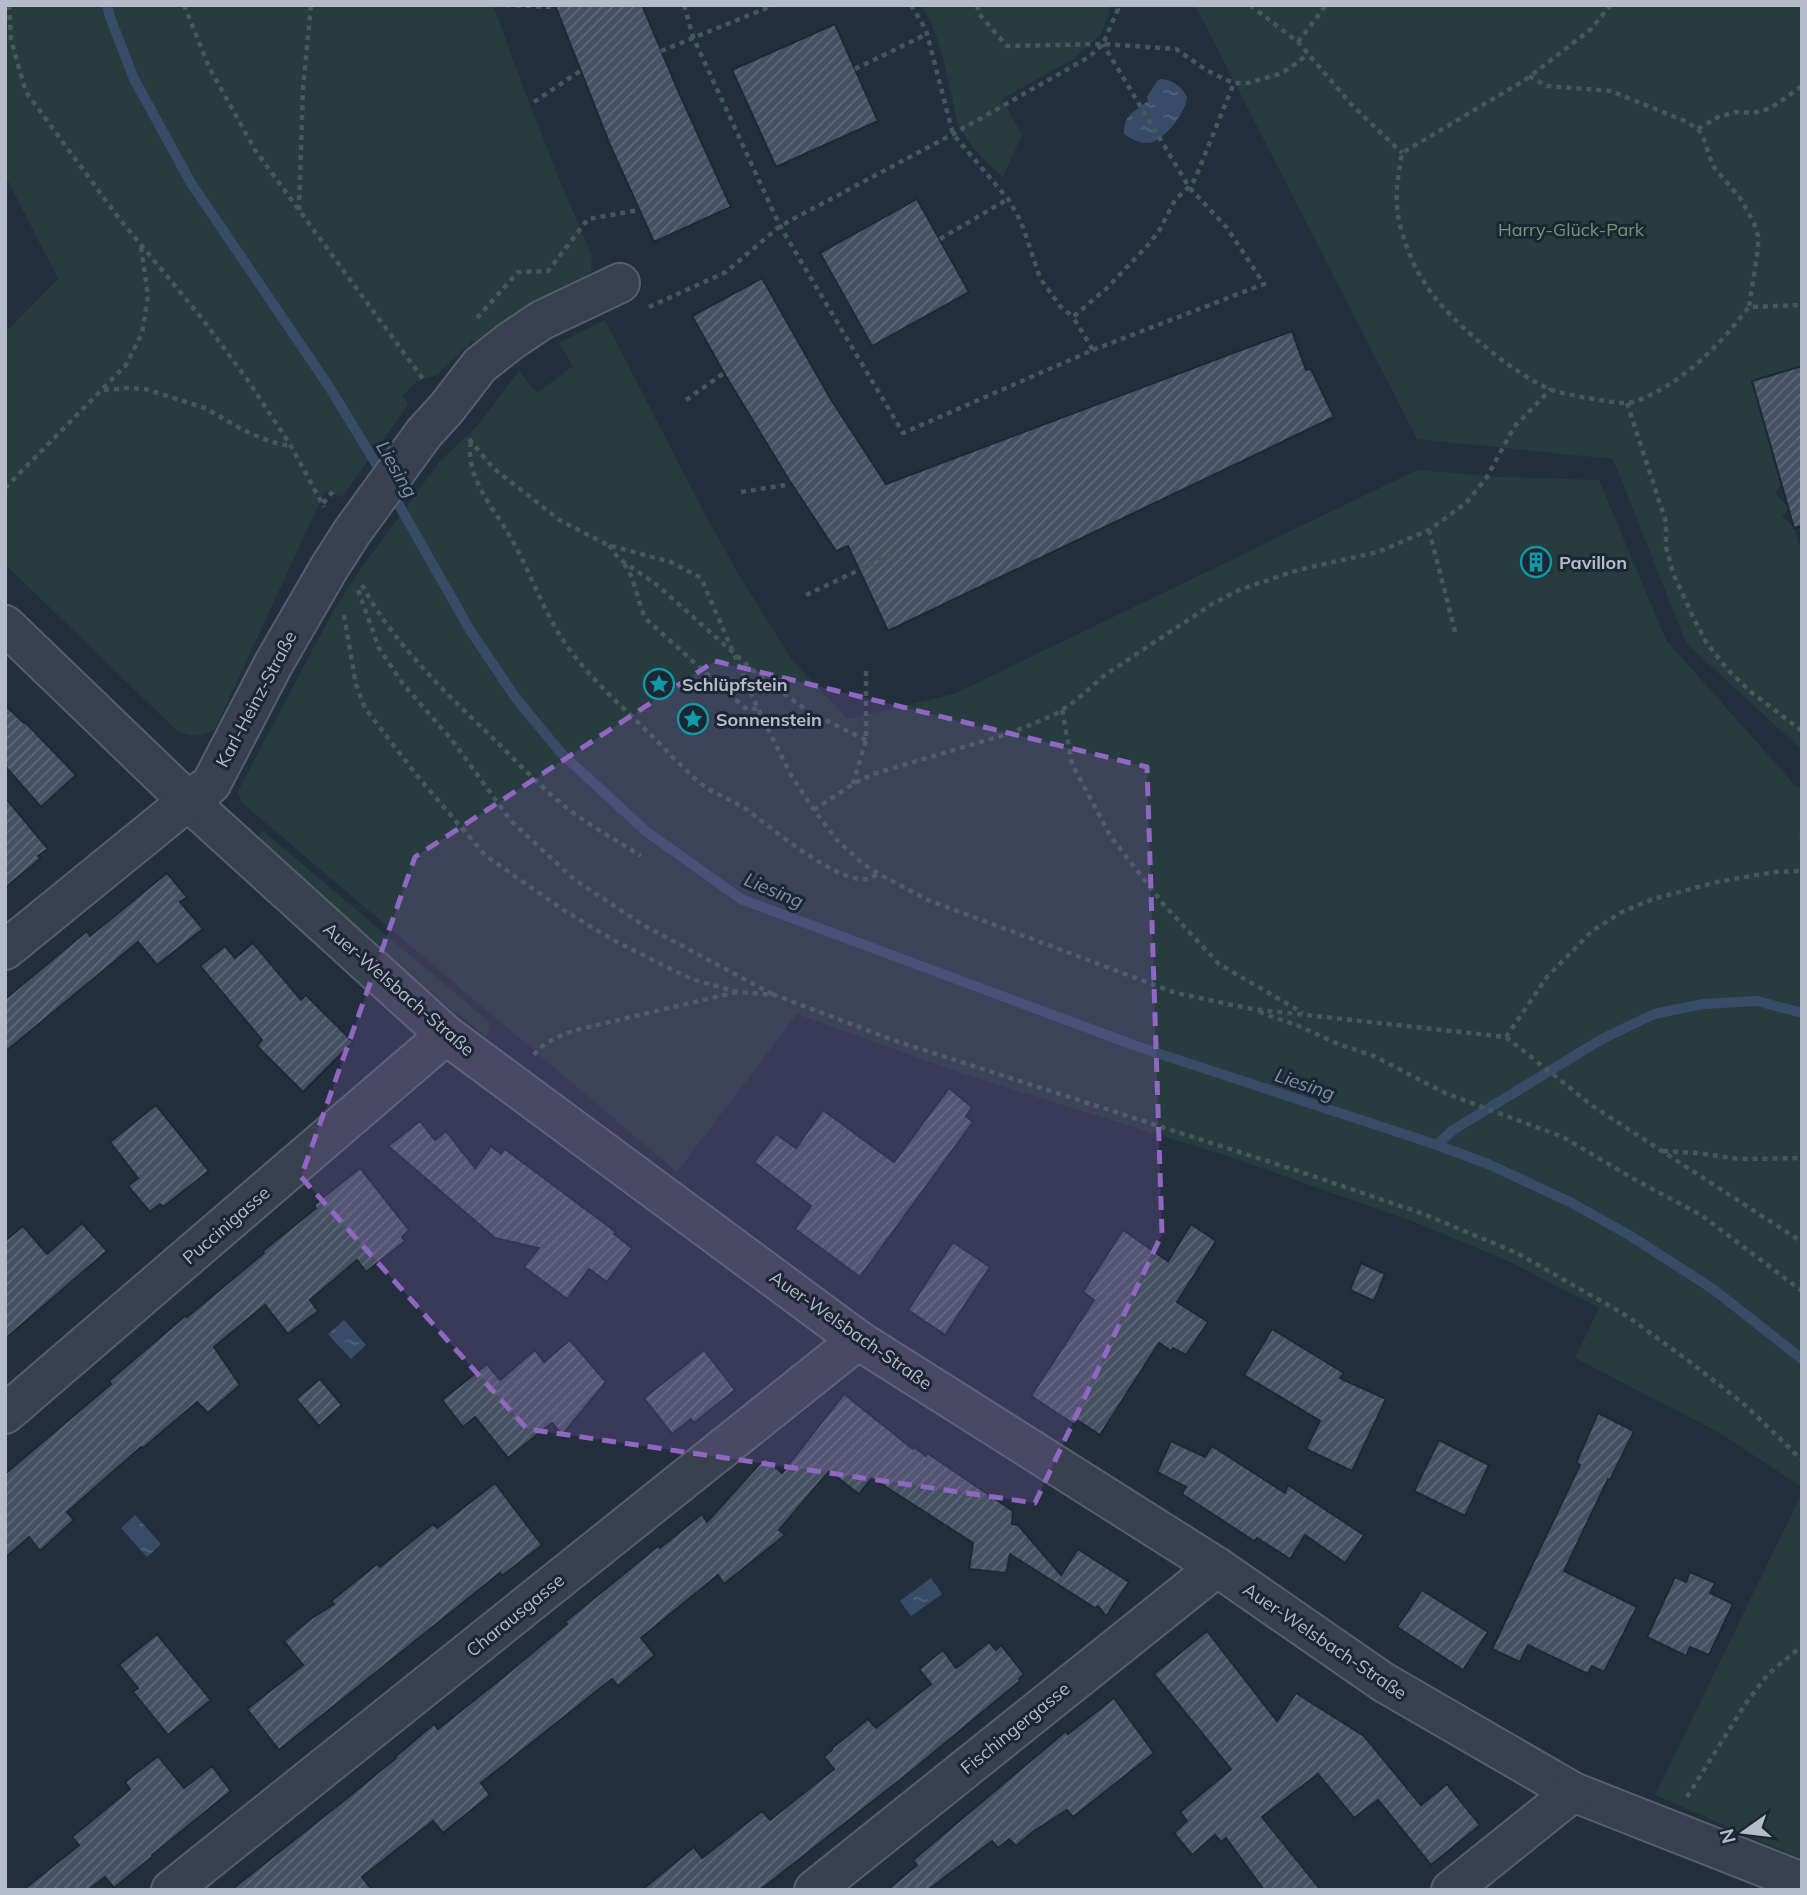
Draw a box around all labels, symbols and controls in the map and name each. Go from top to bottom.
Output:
park label: Harry-Glück-Park [1498,218,1645,241]
water label: Liesing [371,436,423,502]
building icon: Pavillon [1519,545,1553,579]
place label: Pavillon [1559,551,1627,574]
street label: Karl-Heinz-Straße [210,627,302,771]
place icon: Schlüpfstein [642,667,676,701]
place label: Schlüpfstein [682,673,788,696]
place icon: Sonnenstein [676,702,710,736]
place label: Sonnenstein [716,708,822,731]
water label: Liesing [741,867,807,913]
street label: Auer-Welsbach-Straße [319,917,479,1061]
water label: Liesing [1272,1063,1338,1105]
street label: Puccinigasse [178,1181,274,1269]
street label: Auer-Welsbach-Straße [765,1265,937,1395]
street label: Charausgasse [461,1568,569,1662]
street label: Auer-Welsbach-Straße [1239,1578,1411,1704]
street label: Fischingergasse [956,1677,1074,1779]
north arrow [1709,1797,1779,1867]
text: N [1714,1826,1741,1846]

